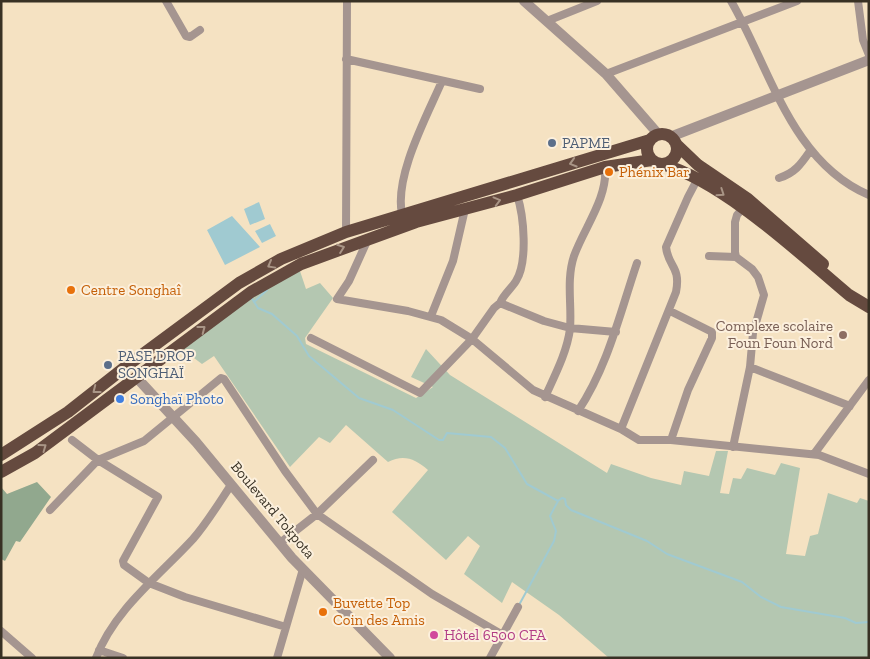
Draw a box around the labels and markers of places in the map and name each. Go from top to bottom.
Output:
place label: PAPME [562,134,610,152]
marker: PAPME [546,137,558,149]
place label: Phénix Bar [619,163,690,181]
marker: Phénix Bar [603,166,615,178]
place label: Centre Songhaî [81,281,181,299]
marker: Centre Songhaî [65,284,77,296]
place label: Complexe scolaire Foun Foun Nord [716,317,834,352]
marker: Complexe scolaire Foun Foun Nord [837,329,849,341]
place label: PASE DROP SONGHAÏ [118,347,195,382]
marker: PASE DROP SONGHAÏ [102,359,114,371]
place label: Songhaï Photo [130,390,224,408]
marker: Songhaï Photo [114,393,126,405]
place label: Buvette Top Coin des Amis [333,594,425,629]
marker: Buvette Top Coin des Amis [317,606,329,618]
place label: Hôtel 6500 CFA [444,626,546,644]
marker: Hôtel 6500 CFA [428,629,440,641]

